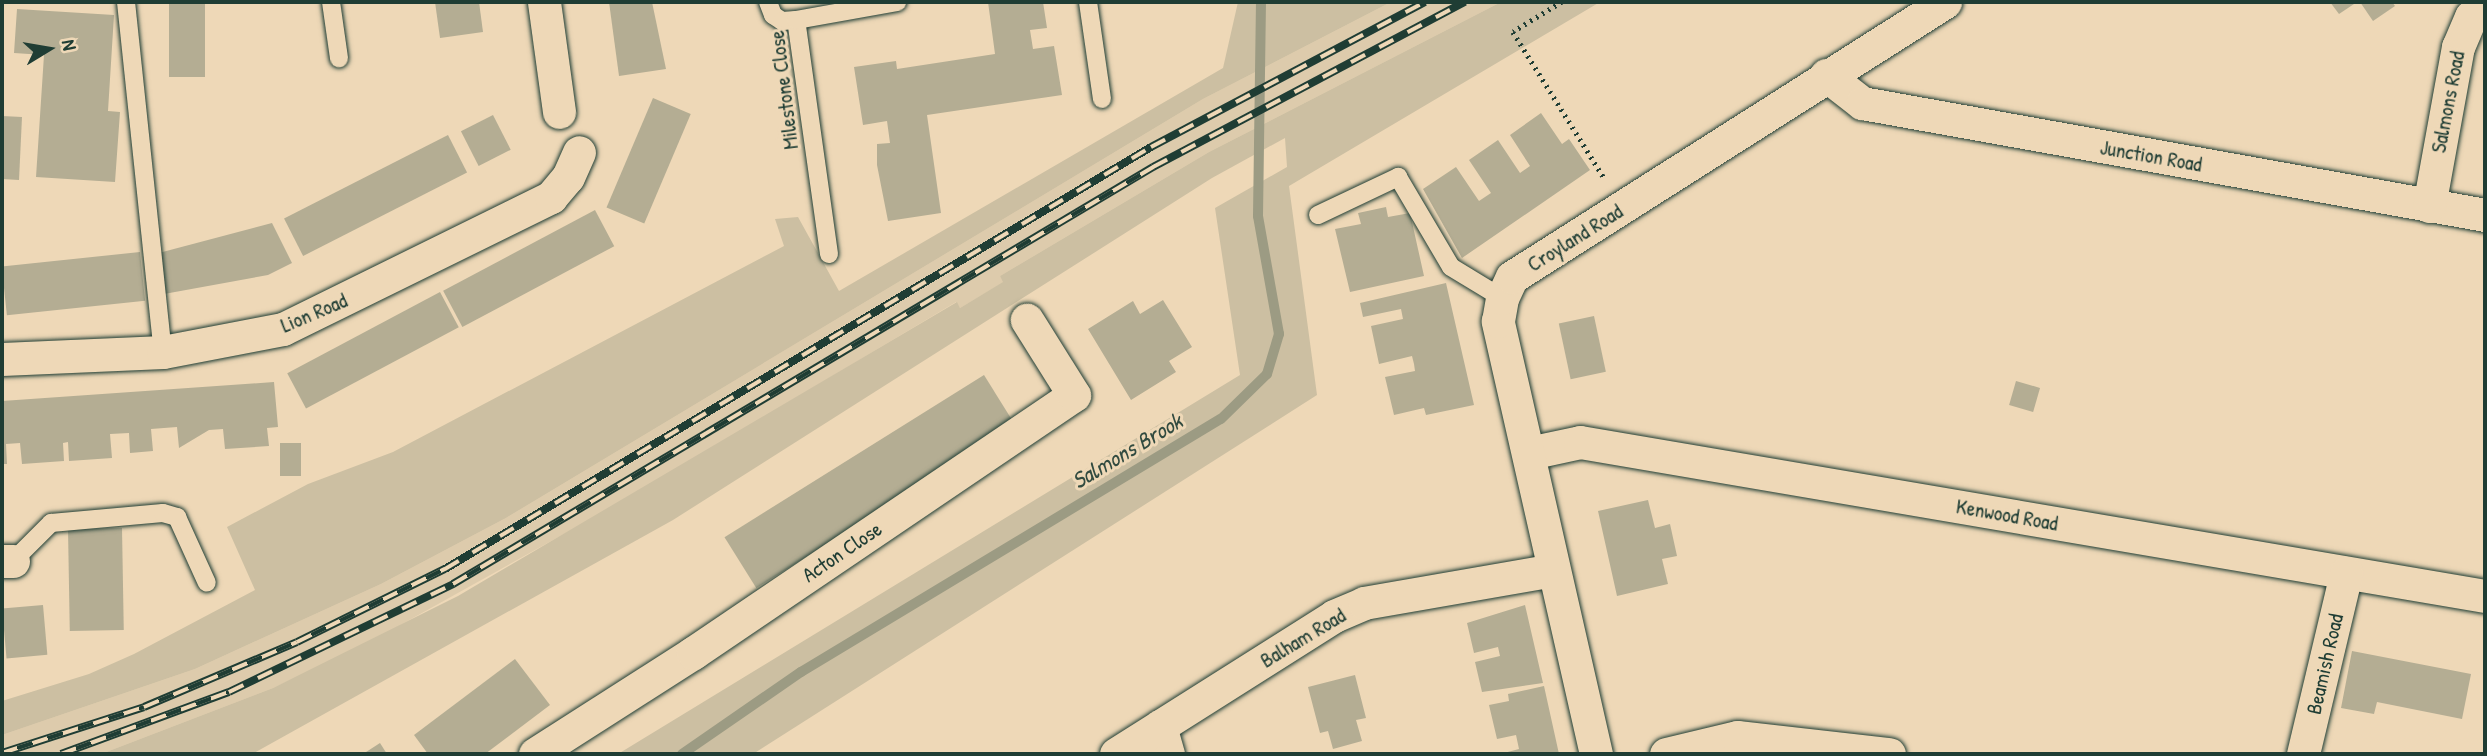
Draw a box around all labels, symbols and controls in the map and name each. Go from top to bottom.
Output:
north arrow [14,14,84,84]
street label: Milestone Close [764,29,804,151]
text: N [56,38,83,52]
street label: Salmons Road [2426,49,2470,155]
street label: Junction Road [2098,135,2204,177]
street label: Croyland Road [1523,199,1627,277]
street label: Lion Road [277,288,351,338]
water label: Salmons Brook [1067,407,1187,495]
street label: Kenwood Road [1954,494,2060,536]
street label: Acton Close [797,516,887,588]
street label: Balham Road [1256,603,1350,673]
street label: Beamish Road [2301,611,2349,717]

